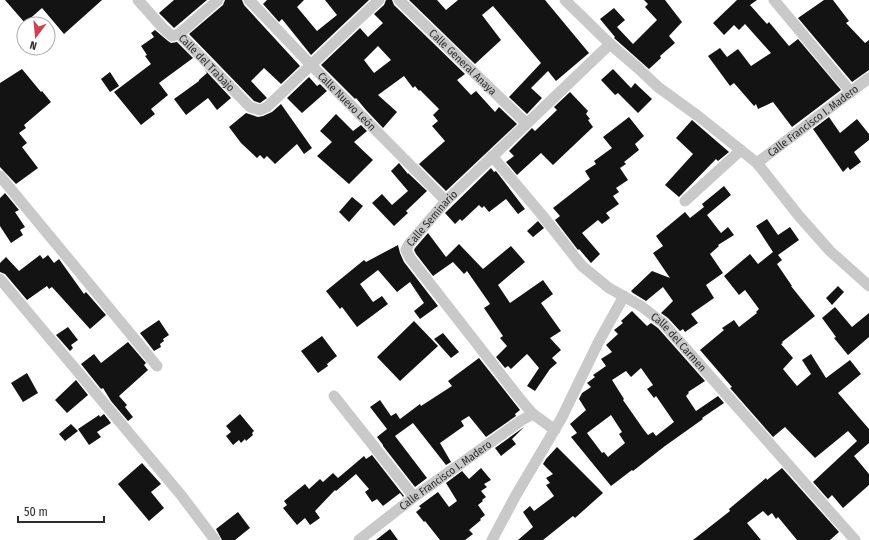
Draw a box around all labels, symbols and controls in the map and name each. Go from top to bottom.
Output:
north arrow [16,16,56,56]
street label: Calle General Anaya [426,26,499,97]
street label: Calle del Trabajo [176,31,238,94]
text: N [28,38,38,52]
street label: Calle Nuevo León [315,69,379,133]
street label: Calle Francisco I. Madero [765,82,861,159]
street label: Calle Seminario [404,187,460,249]
street label: Calle del Carmen [648,310,709,374]
street label: Calle Francisco I. Madero [397,437,494,513]
scale bar [18,498,104,524]
text: 50 m [24,505,48,519]

